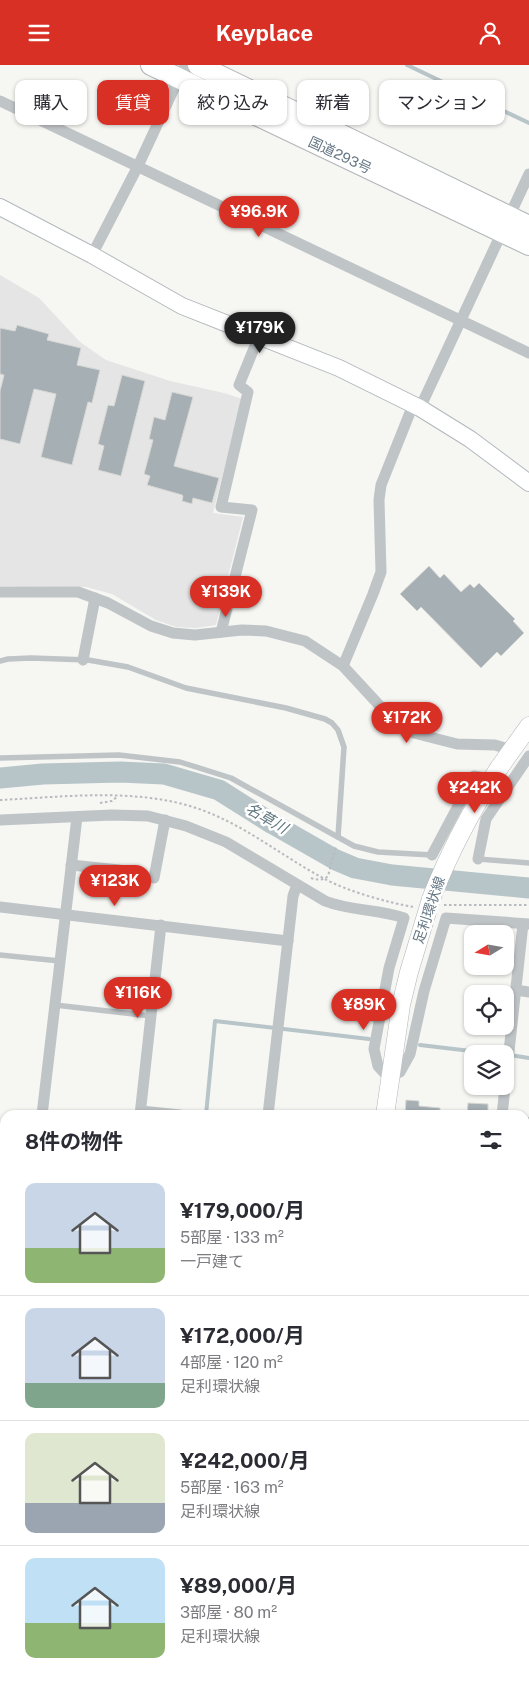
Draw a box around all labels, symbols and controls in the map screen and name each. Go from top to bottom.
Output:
icon: menu [25,19,53,47]
icon: person [476,19,504,47]
text: Keyplace [216,20,313,46]
chip: 購入 [15,80,87,125]
chip: 賃貸 [97,80,169,125]
chip: 絞り込み [179,80,287,125]
chip: 新着 [297,80,369,125]
chip: マンション [379,80,505,125]
street label: 国道293号 [306,133,374,177]
pin: ¥96.9K [218,195,300,238]
text: ¥96.9K [230,202,288,221]
pin: ¥179K [225,311,295,354]
text: ¥179K [235,318,285,337]
pin: ¥139K [191,575,261,618]
text: ¥139K [201,582,251,601]
pin: ¥172K [372,701,442,744]
text: ¥172K [382,708,432,727]
pin: ¥242K [440,771,510,814]
text: ¥242K [449,778,501,797]
water label: 名草川 [243,799,292,838]
pin: ¥123K [80,865,150,907]
text: ¥123K [90,871,140,890]
street label: 足利環状線 [410,874,448,946]
north arrow [464,925,514,975]
map controls [464,925,514,1095]
pin: ¥116K [103,977,173,1019]
text: ¥116K [115,983,161,1002]
button: locate [464,985,514,1035]
pin: ¥89K [334,989,394,1031]
text: ¥89K [342,995,386,1014]
button: layers [464,1045,514,1095]
icon: filters [477,1126,505,1154]
text: 8件の物件 [25,1129,123,1154]
text: ¥179,000/月 [180,1198,305,1223]
icon: home [65,1203,125,1263]
text: 5部屋 · 133 m² [180,1228,284,1247]
text: 一戸建て [180,1252,244,1271]
text: ¥172,000/月 [180,1323,305,1348]
icon: home [65,1328,125,1388]
text: 4部屋 · 120 m² [180,1353,283,1372]
text: 足利環状線 [180,1377,260,1396]
text: ¥242,000/月 [180,1448,310,1473]
icon: home [65,1453,125,1513]
text: 5部屋 · 163 m² [180,1478,284,1497]
text: 足利環状線 [180,1502,260,1521]
text: ¥89,000/月 [180,1573,297,1598]
icon: home [65,1578,125,1638]
text: 3部屋 · 80 m² [180,1603,277,1622]
text: 足利環状線 [180,1627,260,1646]

